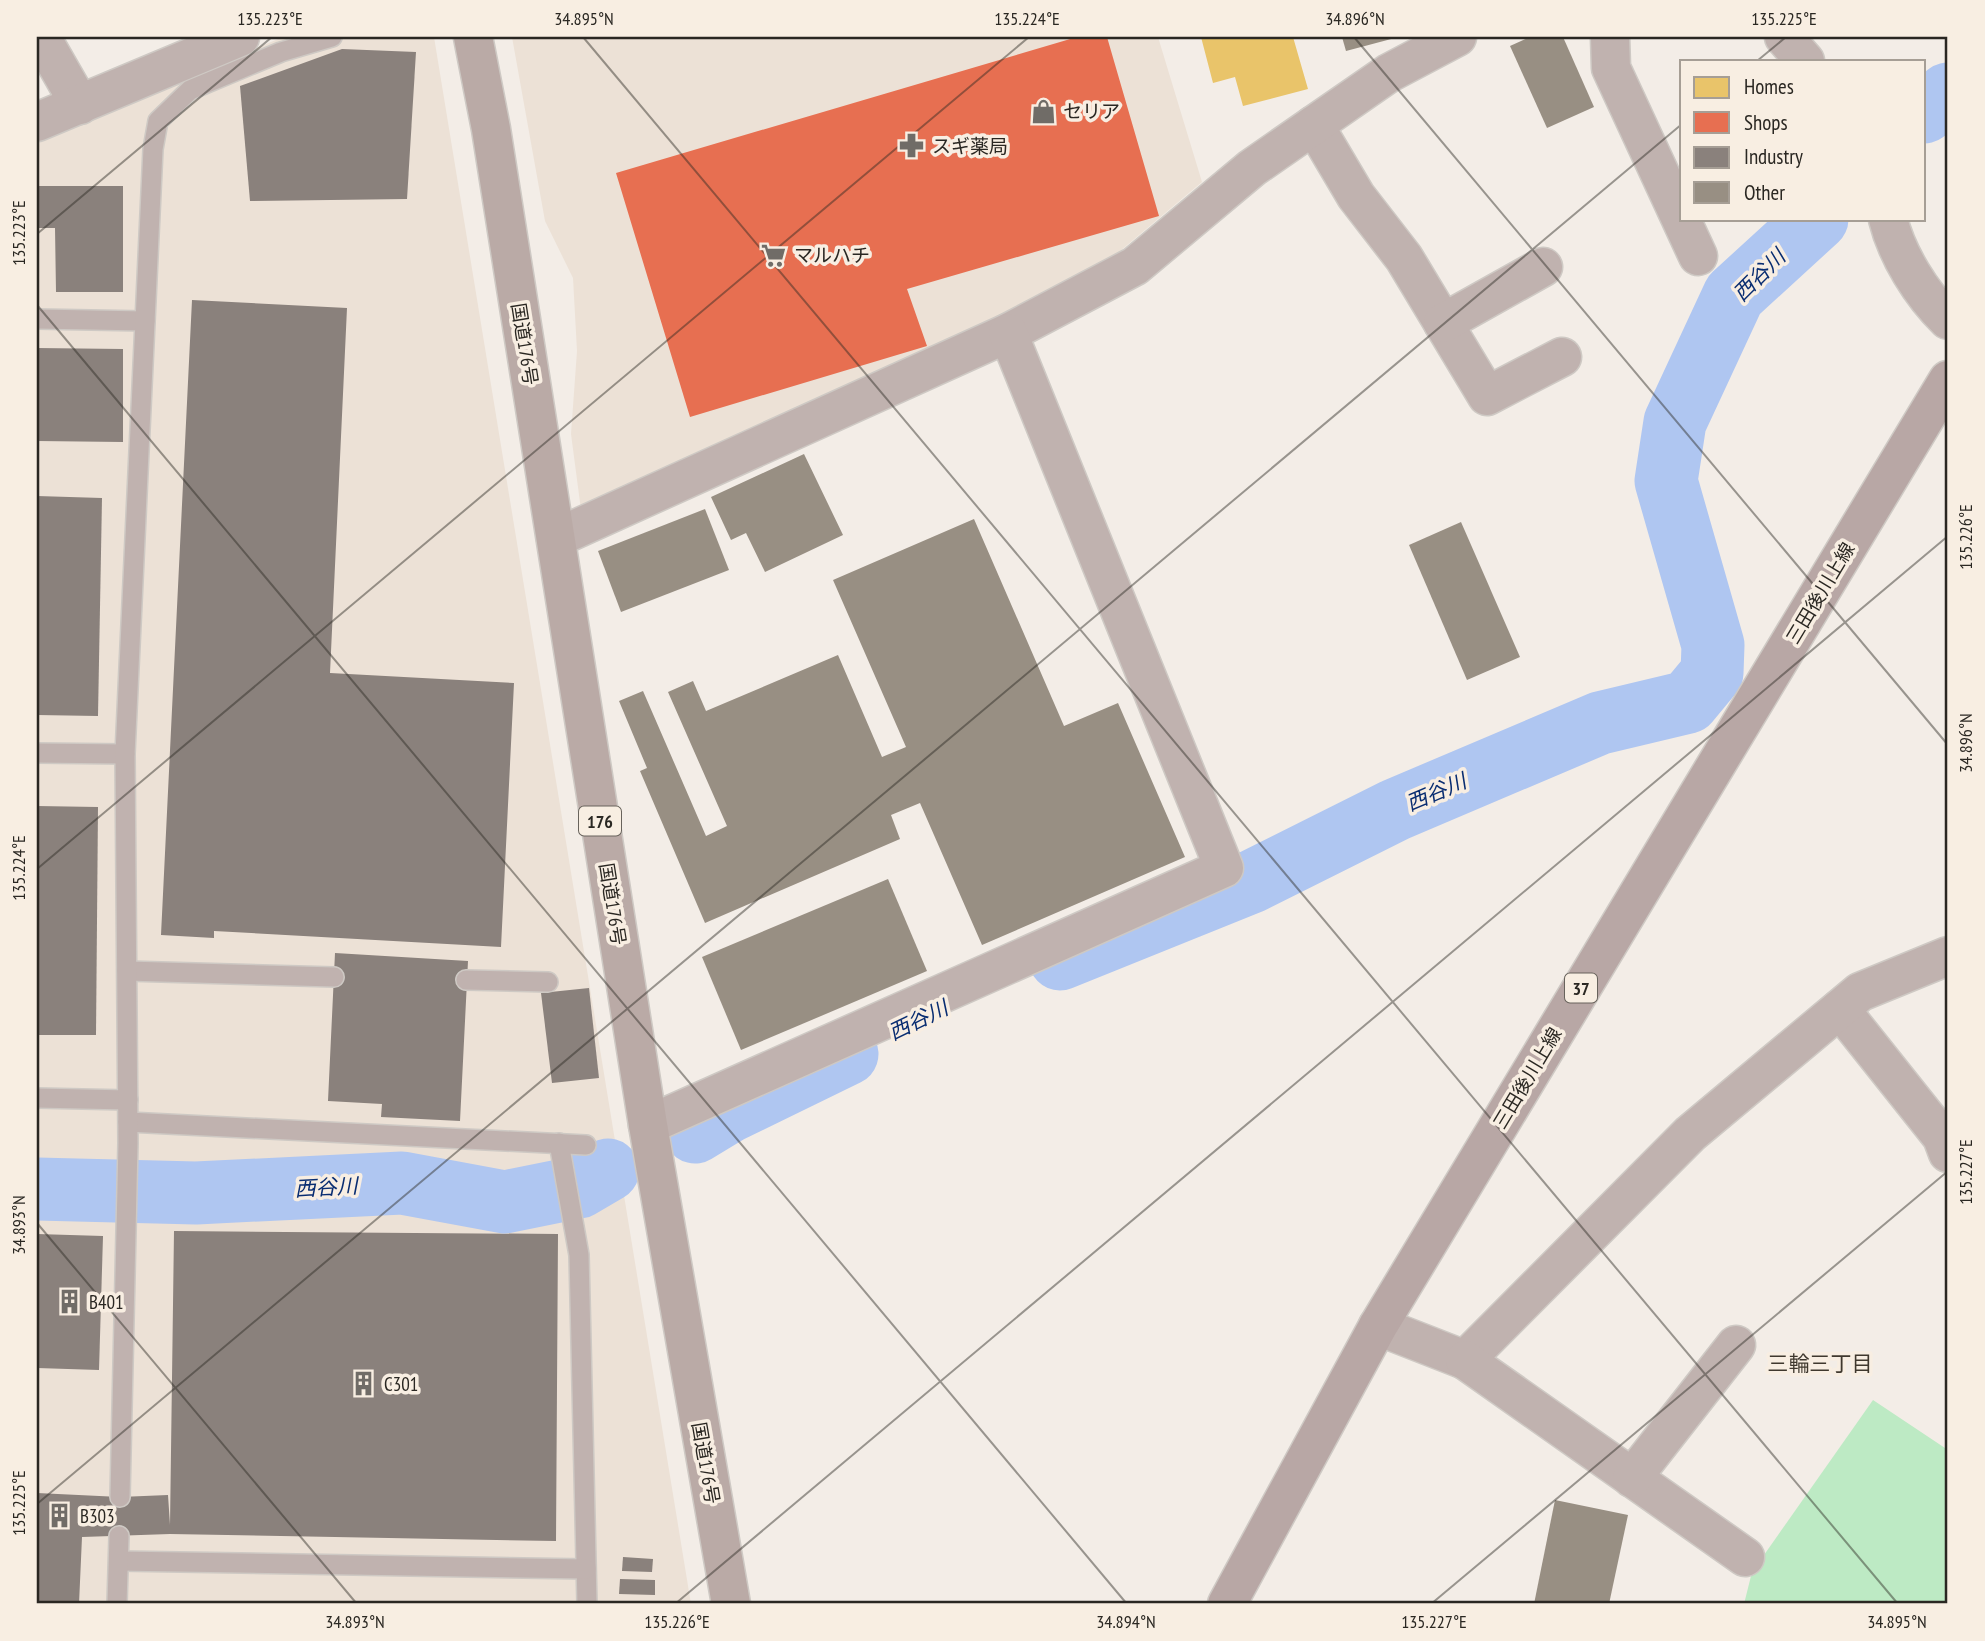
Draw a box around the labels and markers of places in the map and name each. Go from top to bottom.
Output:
shop icon: セリア [1029,97,1057,125]
place label: セリア [1063,99,1120,123]
pharmacy icon: スギ薬局 [898,132,926,160]
place label: スギ薬局 [932,134,1008,158]
supermarket icon: マルハチ [760,241,788,269]
place label: マルハチ [794,243,870,267]
building icon: B401 [55,1288,83,1316]
place label: B401 [89,1290,124,1314]
building icon: C301 [350,1370,378,1398]
place label: C301 [384,1372,418,1396]
building icon: B303 [46,1502,74,1530]
place label: B303 [80,1504,115,1528]

